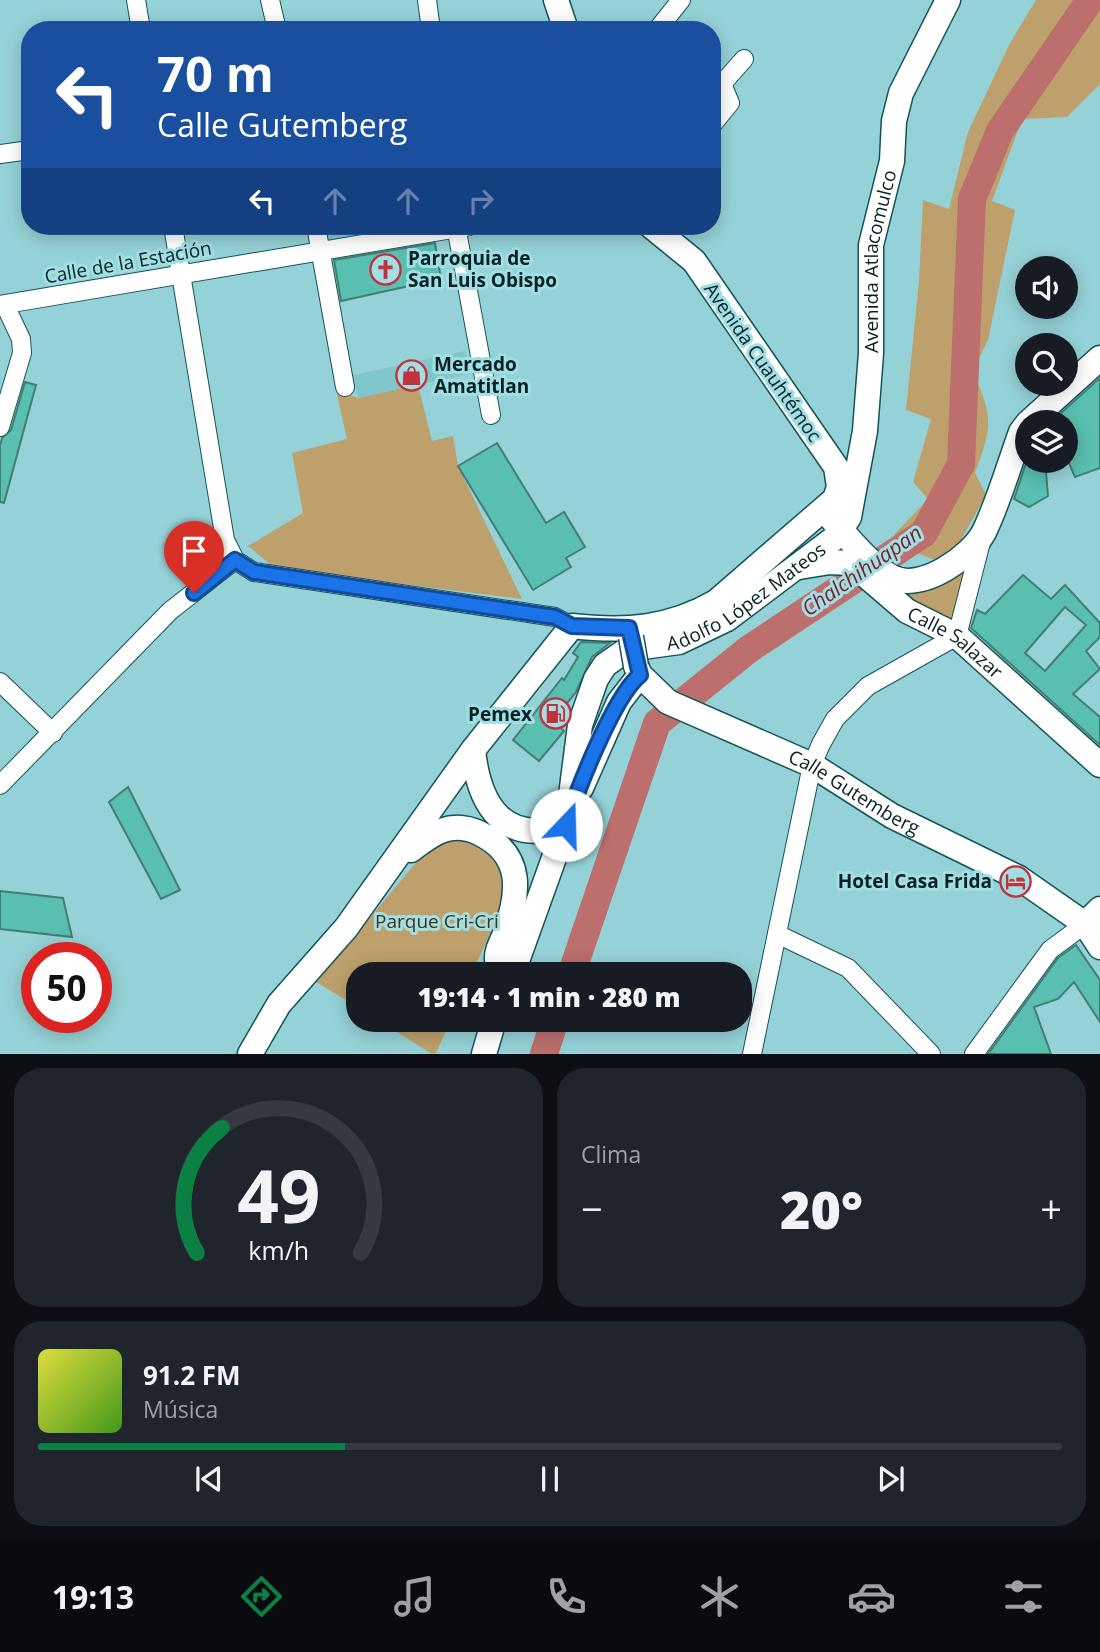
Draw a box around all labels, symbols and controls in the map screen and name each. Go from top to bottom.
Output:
text: 70 m [157,40,274,106]
icon: left [42,49,133,140]
text: Calle Gutemberg [157,103,407,146]
street label: Avenida Atlacomulco [858,167,902,353]
icon: left [243,182,281,220]
icon: ahead [316,182,354,220]
icon: ahead [389,182,427,220]
icon: right [462,182,500,220]
street label: Calle de la Estación [42,235,214,289]
place label: Parroquia de San Luis Obispo [408,245,557,293]
church icon: Parroquia de San Luis Obispo [368,252,402,286]
map controls [1015,256,1078,473]
button: sound [1015,256,1078,319]
street label: Avenida Cuauhtémoc [698,277,828,447]
button: search [1015,333,1078,396]
place label: Mercado Amatitlan [434,351,529,399]
shop icon: Mercado Amatitlan [394,358,428,392]
button: layers [1015,410,1078,473]
water label: Chalchihuapan [796,518,927,622]
pin [164,521,224,593]
icon: arrive [175,532,213,570]
street label: Adolfo López Mateos [665,536,831,657]
street label: Calle Salazar [903,600,1009,684]
fuel station icon: Pemex [538,697,572,731]
place label: Pemex [468,701,532,727]
street label: Calle Gutemberg [785,743,924,841]
position arrow [529,788,603,862]
hotel icon: Hotel Casa Frida [998,864,1032,898]
place label: Hotel Casa Frida [838,868,992,894]
park label: Parque Cri-Cri [375,908,499,934]
speed limit sign: 50 [21,942,112,1033]
text: 19:14 · 1 min · 280 m [418,979,680,1015]
text: Clima [581,1138,641,1170]
text: 49 [237,1146,320,1245]
text: 20° [780,1173,863,1244]
text: − [581,1182,603,1234]
text: + [1040,1182,1062,1234]
text: km/h [248,1233,309,1267]
text: 91.2 FM [143,1357,241,1393]
text: Música [143,1393,218,1425]
icon: previous [190,1460,228,1498]
icon: pause [531,1460,569,1498]
icon: next [872,1460,910,1498]
icon: directions [237,1572,286,1621]
icon: music [390,1572,439,1621]
icon: phone [542,1572,591,1621]
icon: climate [695,1572,744,1621]
icon: car [847,1572,896,1621]
icon: filters [999,1572,1048,1621]
text: 19:13 [52,1575,134,1618]

